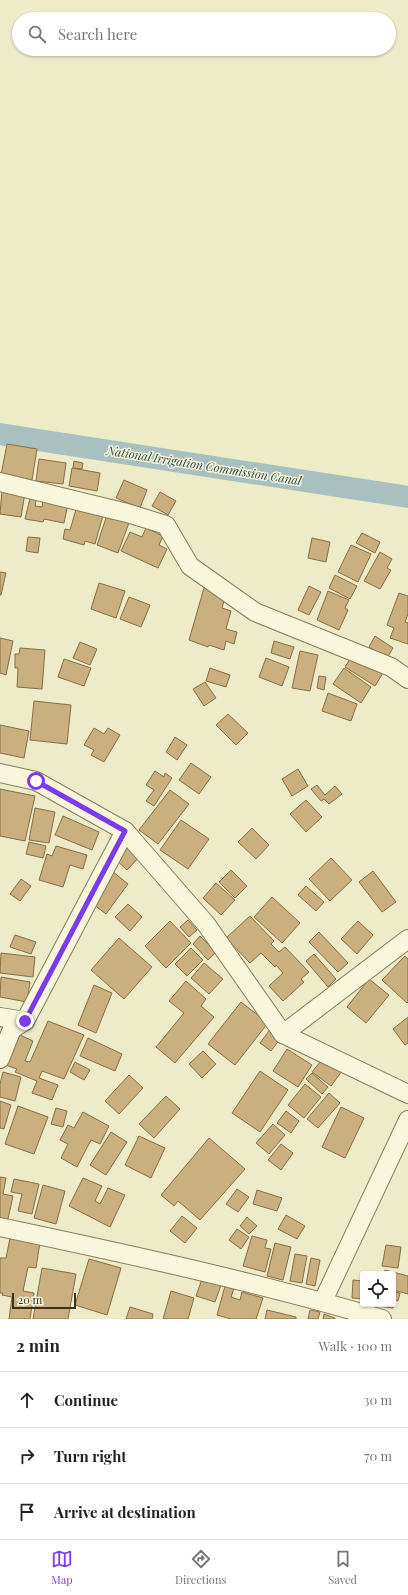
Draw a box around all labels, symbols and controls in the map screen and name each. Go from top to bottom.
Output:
search box [12,12,396,56]
icon: search [26,23,48,45]
text: Search here [58,24,137,44]
water label: National Irrigation Commission Canal [105,442,303,488]
route start [27,772,45,790]
route end [16,1012,34,1030]
map controls [360,1271,396,1307]
button: locate [360,1271,396,1307]
scale bar [12,1291,76,1310]
text: 20 m [18,1292,42,1307]
text: 2 min [16,1334,60,1356]
text: Walk · 100 m [319,1337,392,1354]
icon: ahead [16,1389,38,1411]
text: Continue [54,1390,118,1410]
text: 30 m [364,1391,392,1408]
icon: right [16,1445,38,1467]
text: Turn right [54,1446,127,1466]
text: 70 m [364,1447,392,1464]
icon: arrive [16,1501,38,1523]
text: Arrive at destination [54,1502,196,1522]
tab: Map [51,1548,73,1587]
tab: Directions [175,1548,226,1587]
tab: Saved [328,1548,357,1587]

